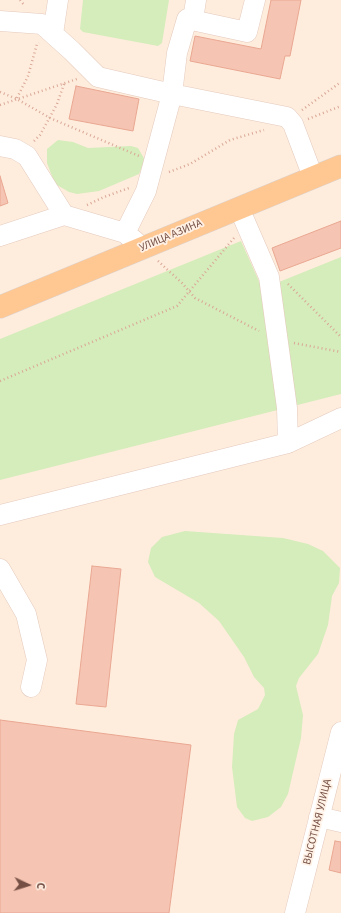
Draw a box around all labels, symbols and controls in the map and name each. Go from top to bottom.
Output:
street label: УЛИЦА АЗИНА [138,217,204,255]
street label: ВЫСОТНАЯ УЛИЦА [301,778,335,866]
north arrow [8,865,48,905]
text: С [33,882,48,890]

